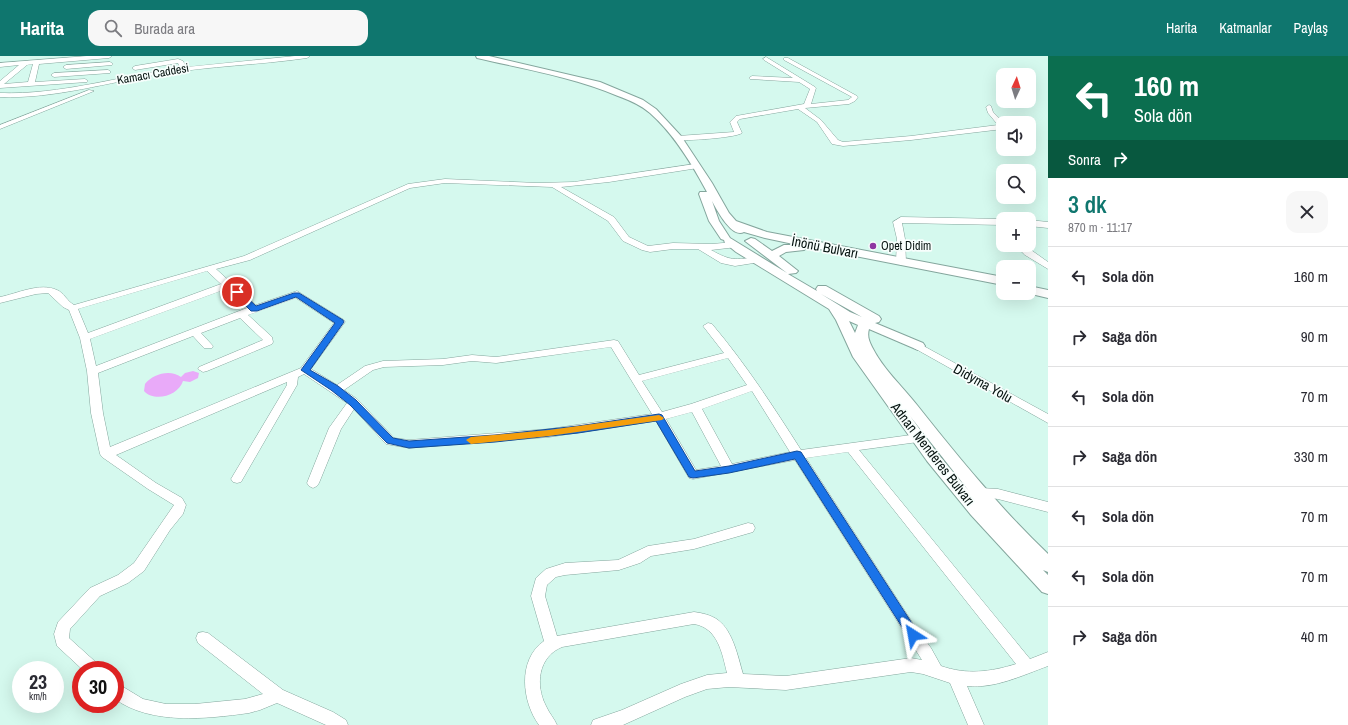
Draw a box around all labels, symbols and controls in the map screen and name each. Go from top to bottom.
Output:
search box [88,10,368,46]
text: Harita [20,15,64,41]
icon: search [102,17,124,39]
text: Burada ara [134,18,195,39]
text: Harita [1166,19,1197,37]
text: Katmanlar [1219,19,1272,37]
text: Paylaş [1294,19,1328,37]
street label: Kamacı Caddesi [116,60,190,88]
text: 160 m [1134,67,1199,105]
north arrow [996,68,1036,108]
map controls [996,68,1036,300]
icon: left [1068,72,1120,124]
text: Sola dön [1134,103,1192,128]
button: sound [996,116,1036,156]
icon: right [1109,148,1131,170]
text: Sonra [1068,149,1101,170]
button: search [996,164,1036,204]
text: 3 dk [1068,188,1107,220]
button: close [1286,191,1328,233]
button: + [996,212,1036,252]
text: 870 m · 11:17 [1068,219,1132,236]
street label: İnönü Bulvarı [790,232,860,262]
place label: Opet Didim [881,238,931,254]
marker: Opet Didim [868,241,878,251]
button: − [996,260,1036,300]
icon: left [1068,266,1090,288]
text: Sola dön [1102,266,1154,287]
text: 160 m [1294,266,1328,287]
pin [220,275,254,309]
icon: arrive [226,281,248,303]
icon: right [1068,326,1090,348]
text: Sağa dön [1102,326,1157,347]
text: 90 m [1301,326,1328,347]
street label: Didyma Yolu [950,359,1016,407]
icon: left [1068,386,1090,408]
text: Sola dön [1102,386,1154,407]
text: 70 m [1301,386,1328,407]
street label: Adnan Menderes Bulvarı [886,398,979,509]
icon: right [1068,446,1090,468]
text: Sağa dön [1102,446,1157,467]
text: 330 m [1294,446,1328,467]
icon: left [1068,506,1090,528]
text: Sola dön [1102,506,1154,527]
text: 70 m [1301,506,1328,527]
icon: left [1068,566,1090,588]
text: Sola dön [1102,566,1154,587]
text: 70 m [1301,566,1328,587]
position arrow [892,614,934,656]
icon: right [1068,626,1090,648]
text: Sağa dön [1102,626,1157,647]
text: 40 m [1301,626,1328,647]
speed limit sign: 30 [72,661,124,713]
text: 23 [29,668,47,695]
text: km/h [29,690,47,703]

